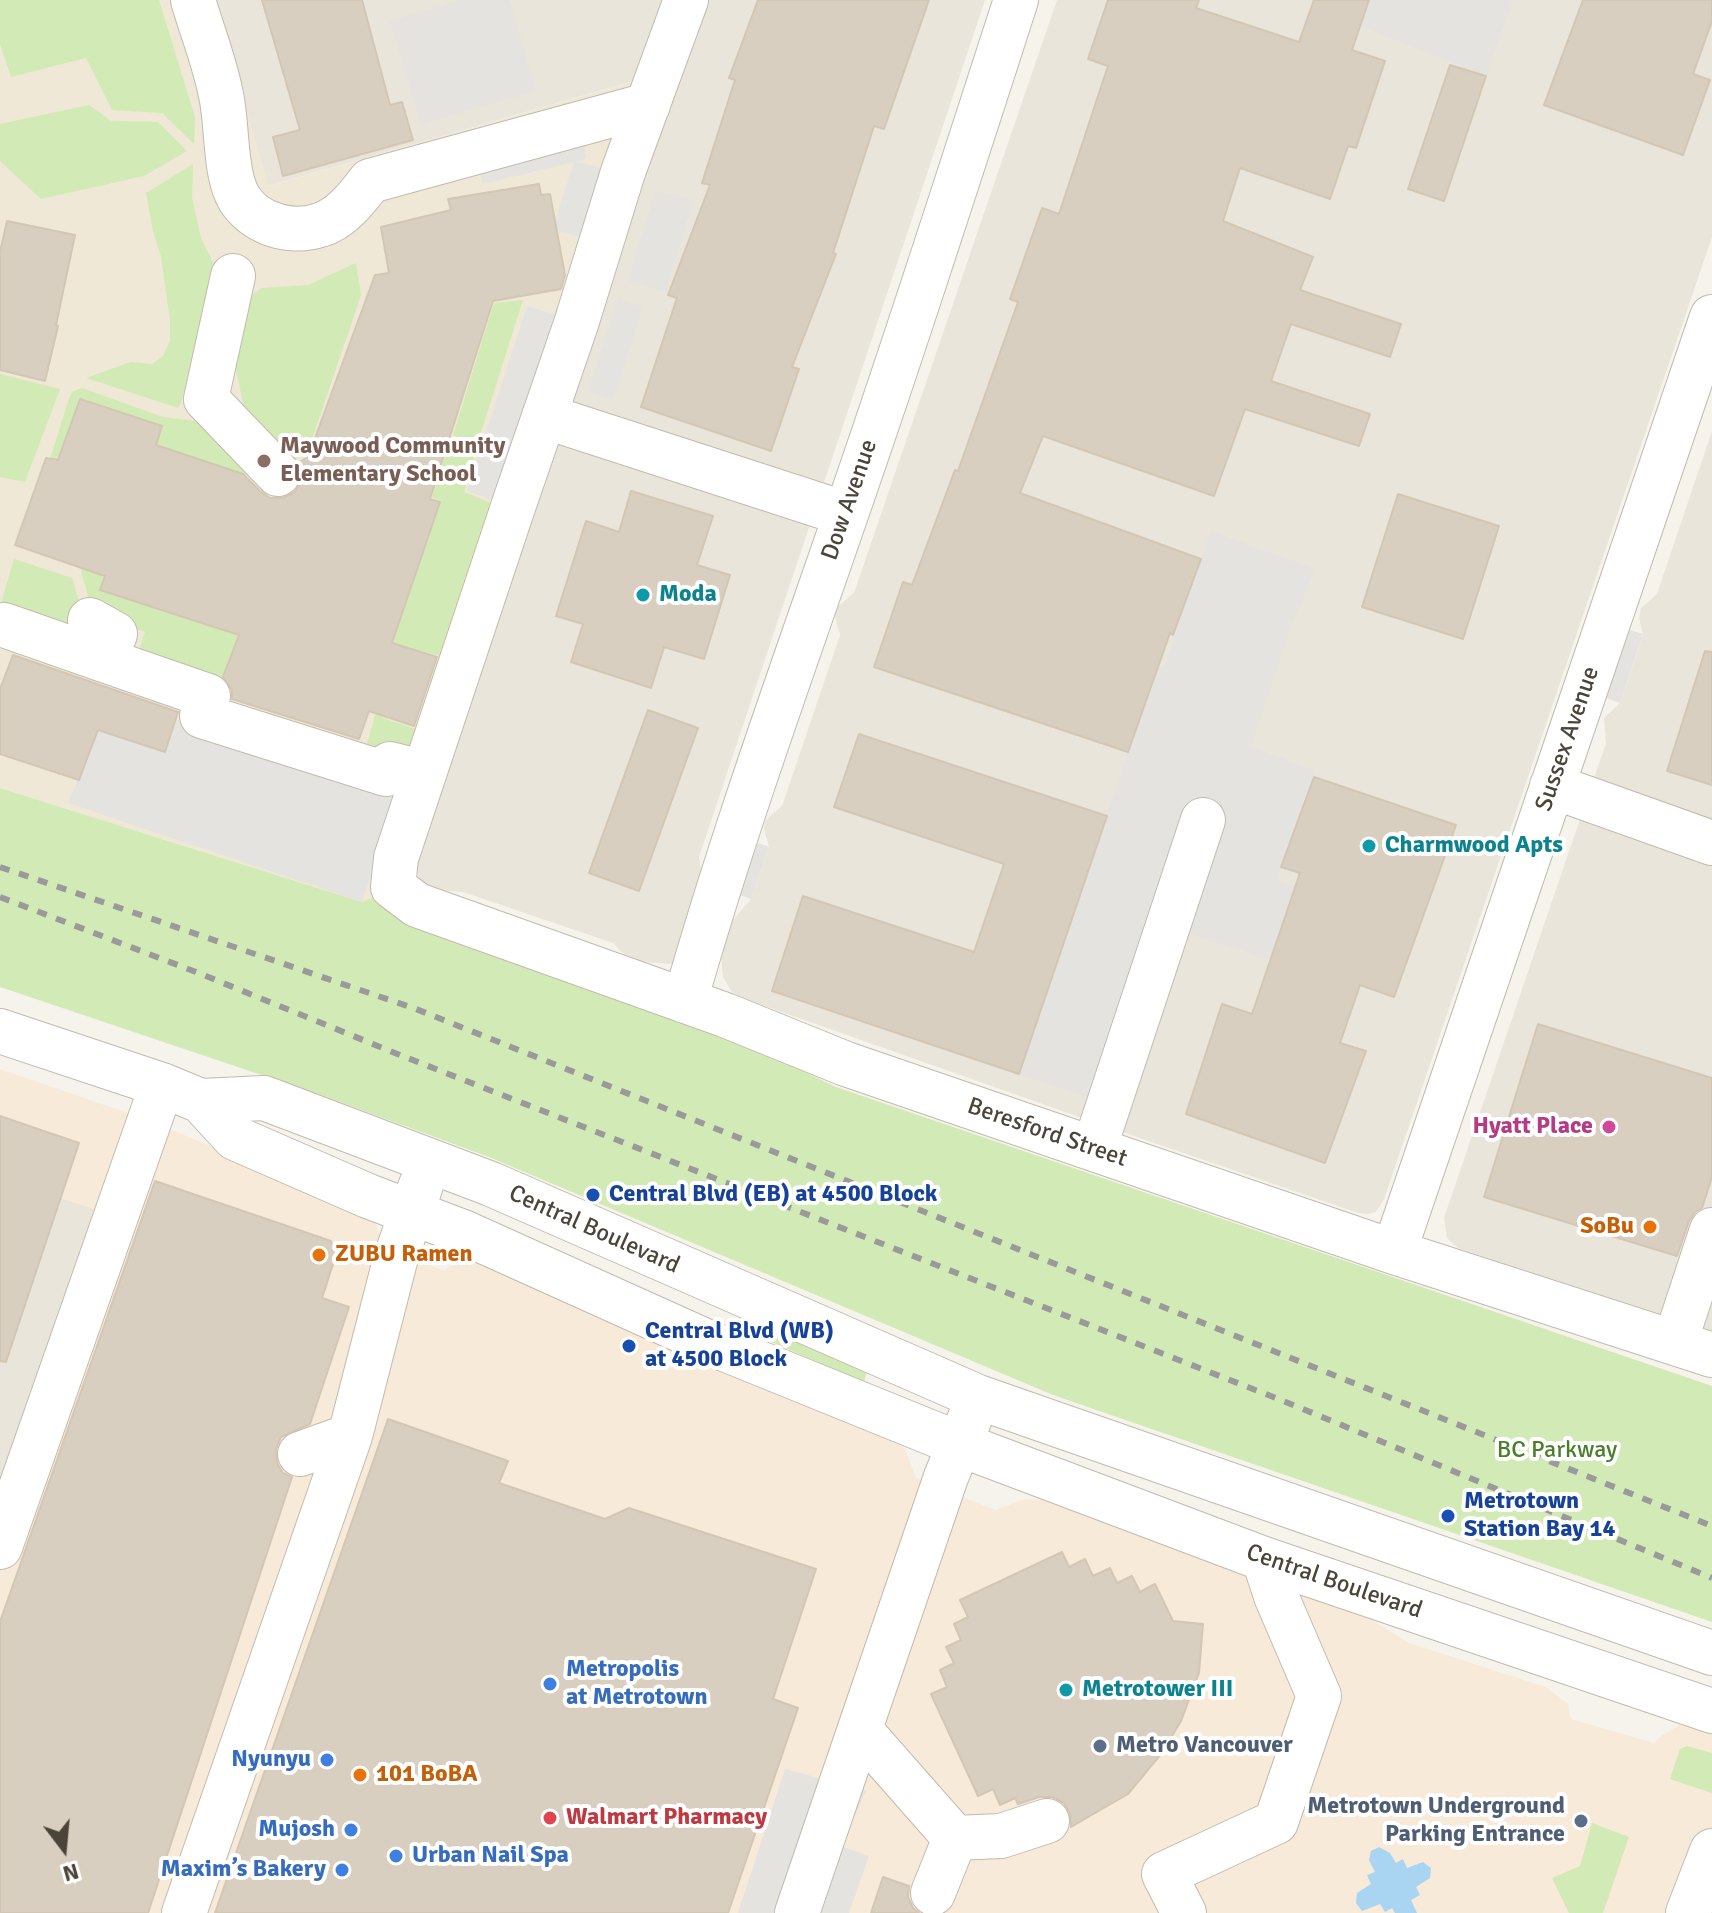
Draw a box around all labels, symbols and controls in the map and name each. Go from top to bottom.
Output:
place label: Maywood Community Elementary School [280,433,506,489]
street label: Dow Avenue [816,436,884,564]
marker: Maywood Community Elementary School [255,452,273,470]
place label: Moda [659,581,717,609]
marker: Moda [634,586,652,604]
street label: Sussex Avenue [1530,663,1606,815]
place label: Charmwood Apts [1385,832,1563,860]
marker: Charmwood Apts [1360,837,1378,855]
street label: Beresford Street [963,1092,1131,1174]
place label: Hyatt Place [1472,1113,1593,1141]
marker: Hyatt Place [1600,1118,1618,1136]
street label: Central Boulevard [504,1179,684,1281]
place label: Central Blvd (EB) at 4500 Block [609,1181,937,1209]
marker: Central Blvd (EB) at 4500 Block [584,1186,602,1204]
place label: SoBu [1580,1213,1634,1241]
marker: SoBu [1641,1218,1659,1236]
place label: ZUBU Ramen [335,1241,473,1269]
marker: ZUBU Ramen [310,1246,328,1264]
place label: Central Blvd (WB) at 4500 Block [645,1318,834,1374]
marker: Central Blvd (WB) at 4500 Block [620,1337,638,1355]
park label: BC Parkway [1497,1437,1617,1465]
place label: Metrotown Station Bay 14 [1464,1488,1615,1544]
marker: Metrotown Station Bay 14 [1439,1507,1457,1525]
street label: Central Boulevard [1242,1538,1426,1626]
place label: Metropolis at Metrotown [566,1656,708,1712]
marker: Metropolis at Metrotown [541,1675,559,1693]
place label: Metrotower III [1082,1676,1233,1704]
marker: Metrotower III [1057,1681,1075,1699]
place label: Metro Vancouver [1116,1732,1293,1760]
marker: Metro Vancouver [1091,1737,1109,1755]
place label: Nyunyu [231,1746,311,1774]
marker: Nyunyu [318,1751,336,1769]
place label: 101 BoBA [376,1761,477,1789]
marker: 101 BoBA [351,1766,369,1784]
place label: Metrotown Underground Parking Entrance [1307,1793,1565,1849]
place label: Walmart Pharmacy [566,1804,767,1832]
north arrow [24,1809,104,1889]
marker: Walmart Pharmacy [541,1809,559,1827]
marker: Metrotown Underground Parking Entrance [1572,1812,1590,1830]
place label: Mujosh [258,1816,335,1844]
marker: Mujosh [342,1821,360,1839]
place label: Urban Nail Spa [412,1842,569,1870]
marker: Urban Nail Spa [387,1847,405,1865]
place label: Maxim’s Bakery [161,1856,326,1884]
text: N [60,1857,82,1888]
marker: Maxim’s Bakery [333,1861,351,1879]

